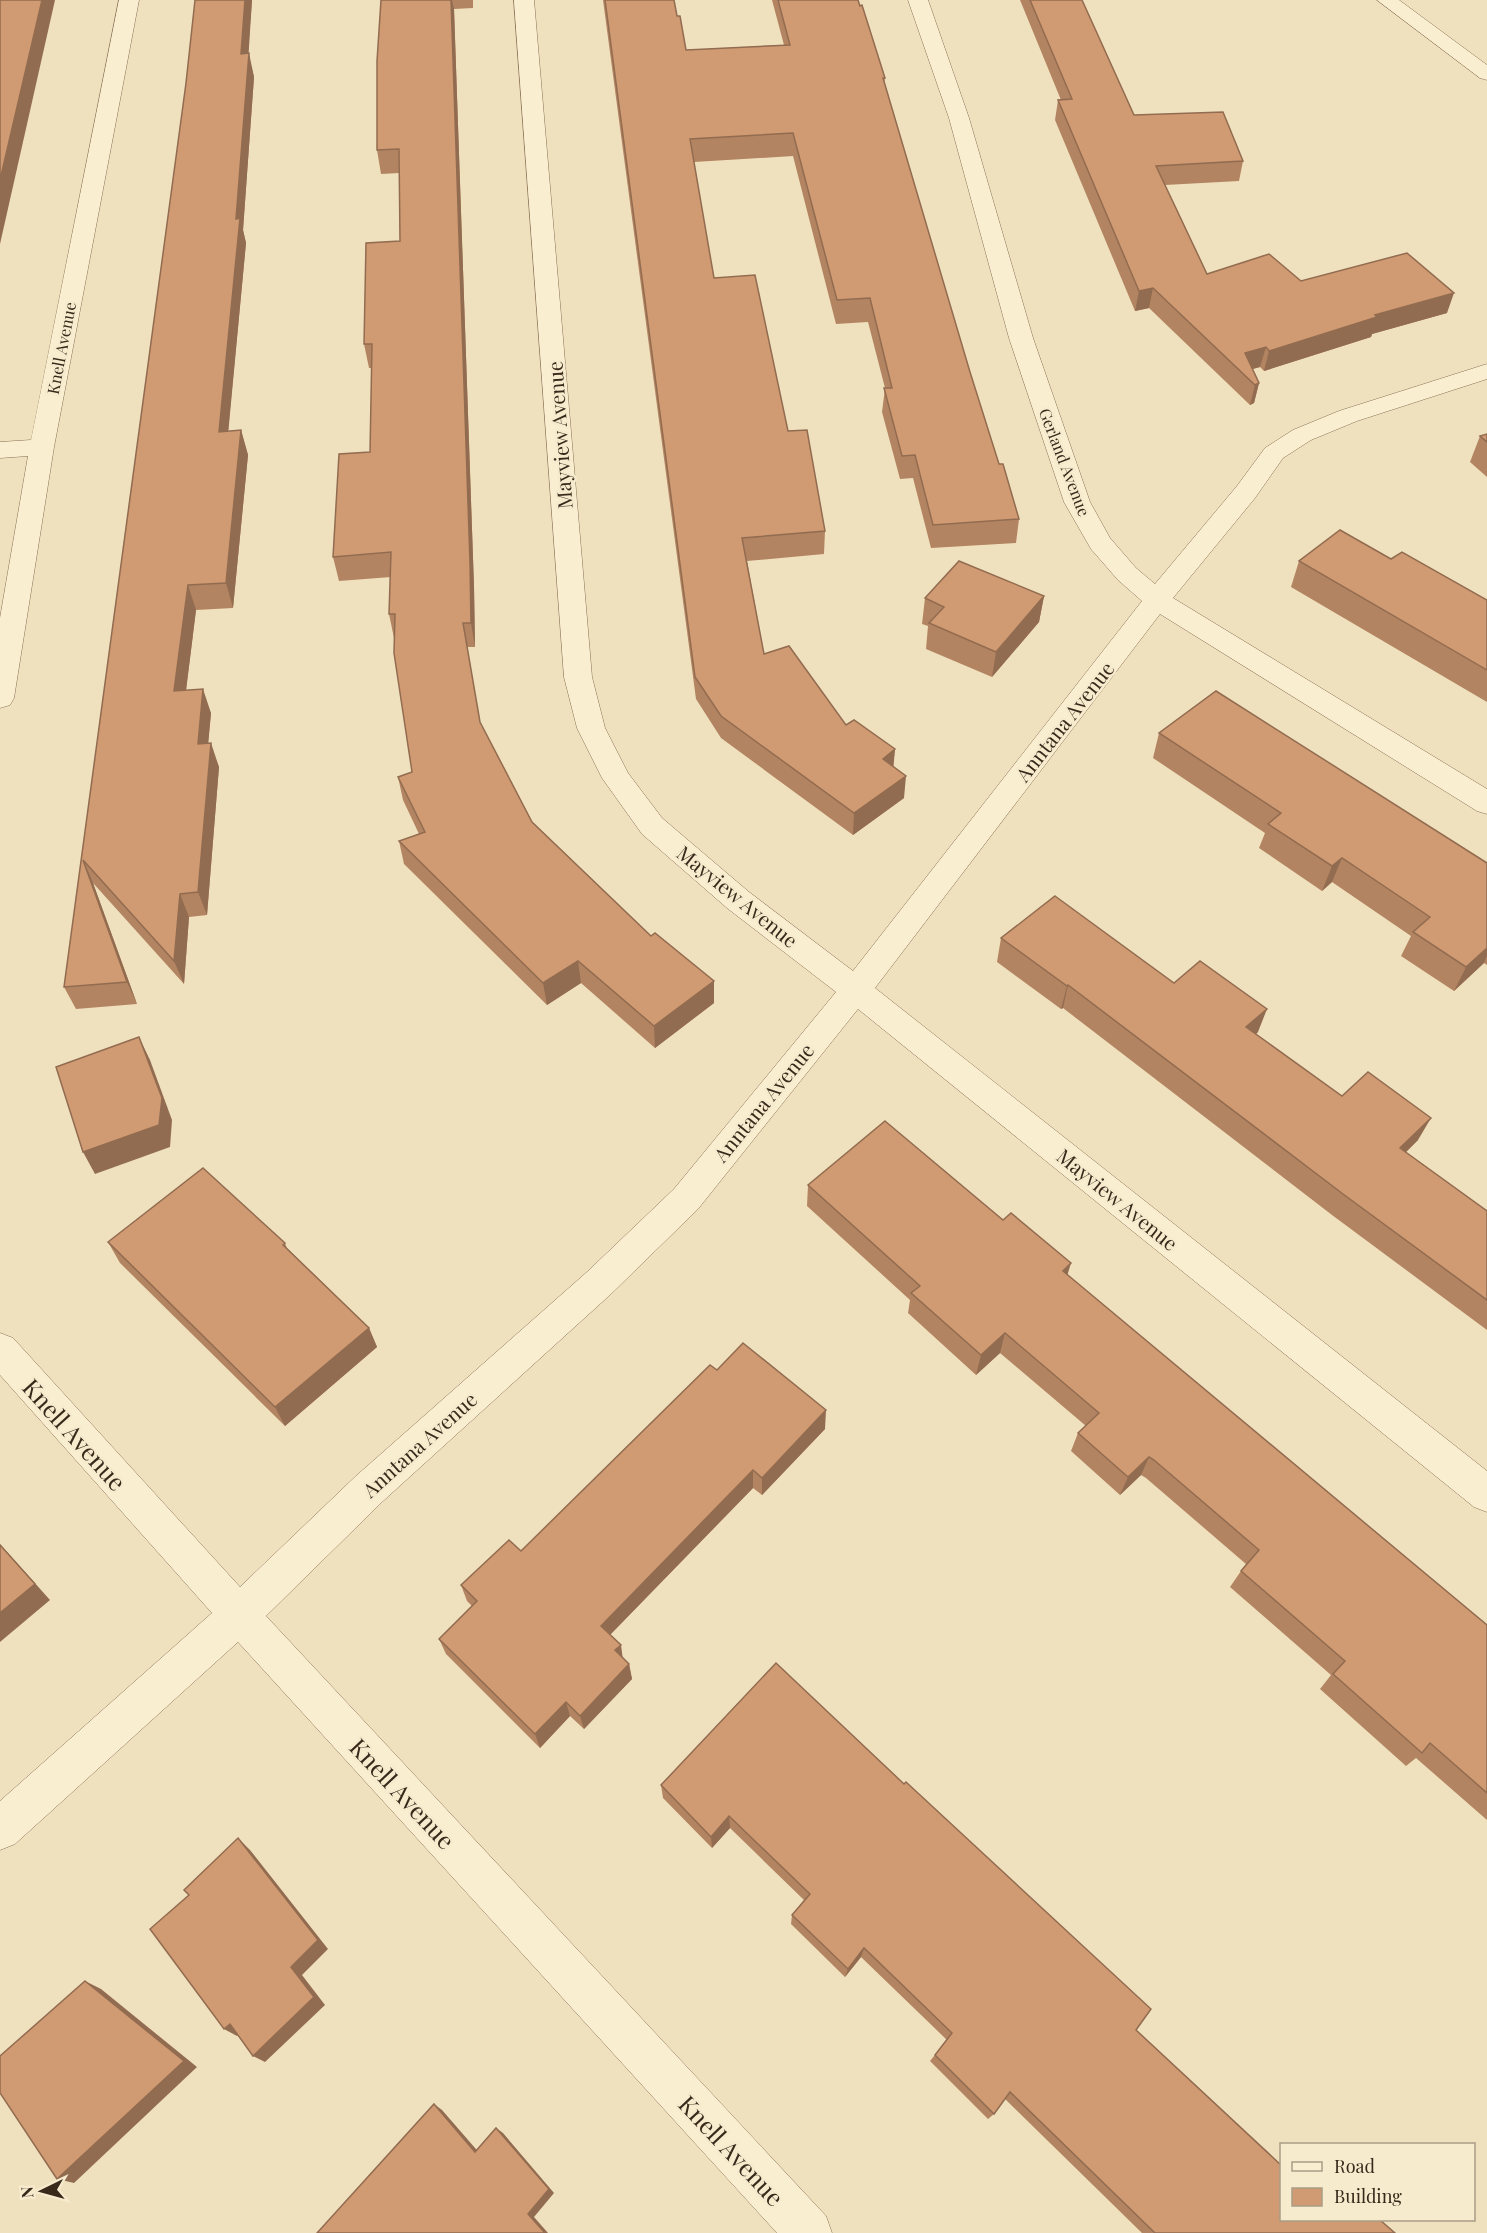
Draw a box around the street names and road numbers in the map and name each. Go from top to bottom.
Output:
street label: Knell Avenue [42,300,80,396]
street label: Mayview Avenue [540,360,578,510]
street label: Gerland Avenue [1035,405,1095,519]
street label: Anntana Avenue [1008,655,1119,787]
street label: Mayview Avenue [672,839,804,953]
street label: Anntana Avenue [706,1037,819,1168]
street label: Mayview Avenue [1052,1142,1184,1256]
street label: Knell Avenue [16,1371,134,1497]
street label: Anntana Avenue [355,1385,482,1503]
street label: Knell Avenue [343,1731,463,1855]
street label: Knell Avenue [672,2088,792,2212]

